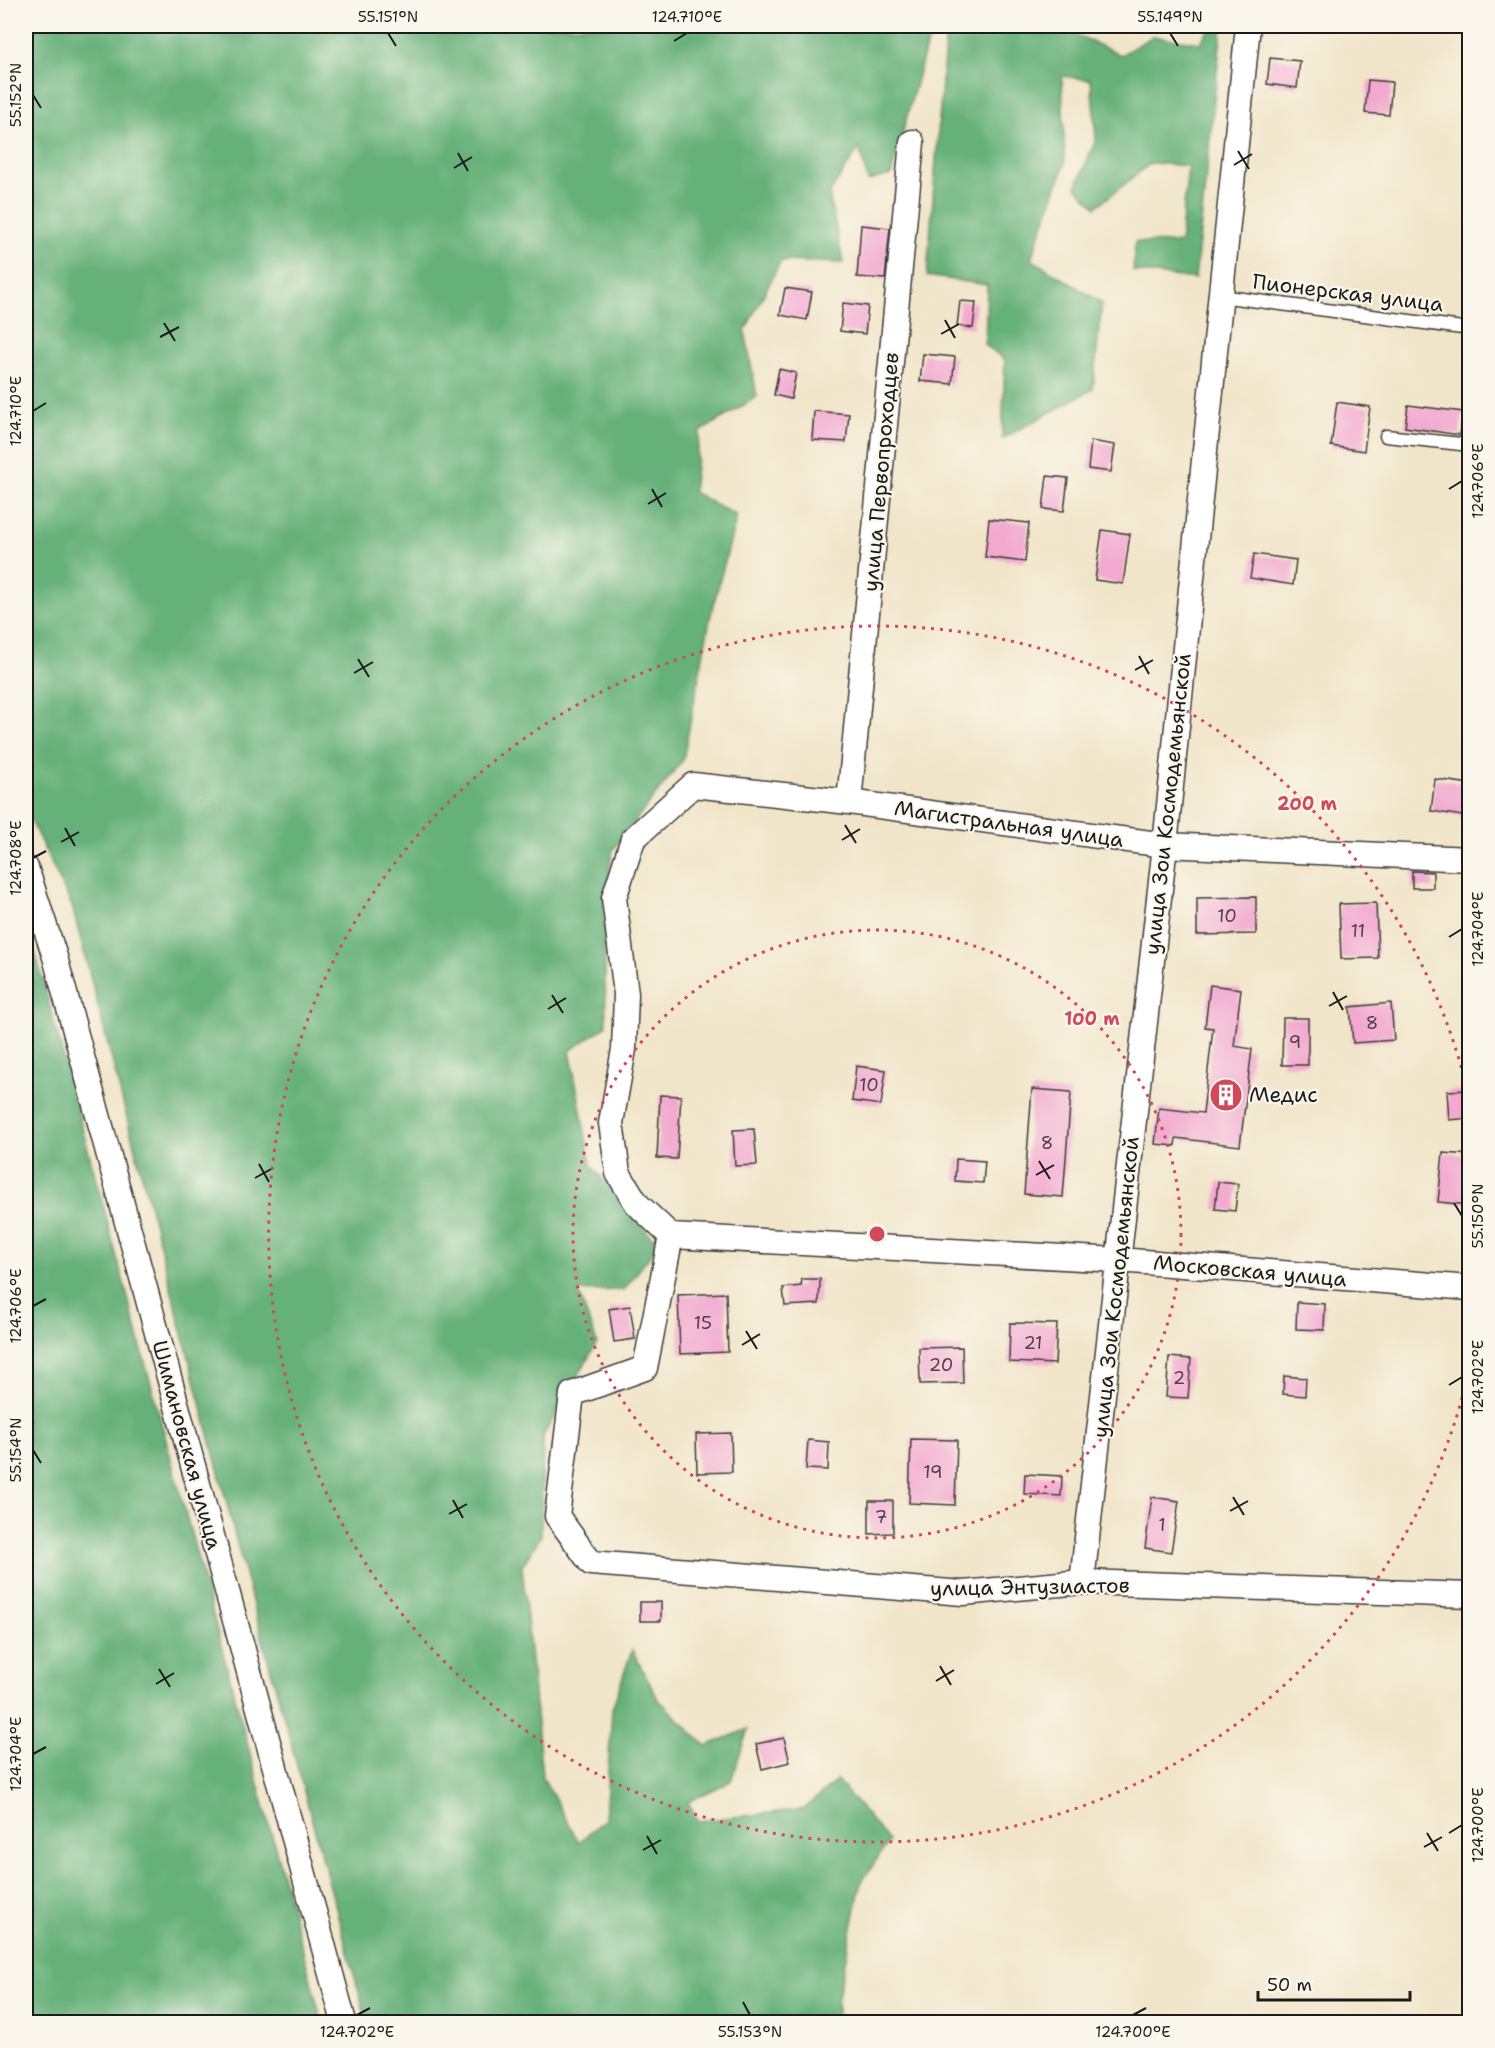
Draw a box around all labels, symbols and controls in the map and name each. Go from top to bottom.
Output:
text: 55.151°N [358,7,418,27]
text: 124.710°E [652,7,722,27]
text: 55.149°N [1137,7,1203,27]
text: 55.152°N [6,63,26,127]
street label: Пионерская улица [1251,267,1445,319]
street label: улица Первопроходцев [857,351,905,593]
text: 124.710°E [6,376,26,446]
text: 124.706°E [1468,443,1488,519]
street label: улица Зои Космодемьянской [1138,652,1198,956]
text: 200 m [1277,792,1338,816]
street label: Магистральная улица [893,794,1125,854]
text: 124.708°E [6,820,26,896]
text: 124.704°E [1468,892,1488,967]
house number: 10 [1217,904,1237,928]
house number: 11 [1351,919,1365,943]
text: 100 m [1064,1007,1120,1031]
house number: 8 [1366,1011,1378,1035]
house number: 9 [1289,1030,1301,1054]
house number: 10 [859,1073,879,1097]
building icon: Медис [1208,1077,1244,1113]
place label: Медис [1249,1081,1318,1109]
house number: 8 [1041,1131,1053,1155]
street label: улица Зои Космодемьянской [1086,1135,1146,1439]
text: 55.150°N [1468,1183,1488,1249]
centre of rings [867,1224,887,1244]
street label: Московская улица [1152,1249,1348,1293]
text: 124.706°E [6,1268,26,1344]
house number: 15 [694,1311,712,1335]
house number: 21 [1023,1331,1043,1355]
street label: Шимановская улица [146,1337,228,1553]
text: 124.702°E [1468,1340,1488,1414]
house number: 20 [929,1353,953,1377]
house number: 2 [1173,1366,1185,1390]
text: 55.154°N [6,1418,26,1482]
house number: 19 [923,1460,943,1484]
house number: 7 [875,1505,887,1529]
house number: 1 [1158,1513,1166,1537]
street label: улица Энтузиастов [930,1571,1130,1603]
text: 124.704°E [6,1717,26,1792]
text: 124.700°E [1468,1787,1488,1863]
scale bar [1258,1964,1410,2002]
text: 50 m [1267,1973,1312,1997]
text: 124.702°E [320,2022,394,2042]
text: 55.153°N [718,2022,782,2042]
text: 124.700°E [1095,2022,1171,2042]

